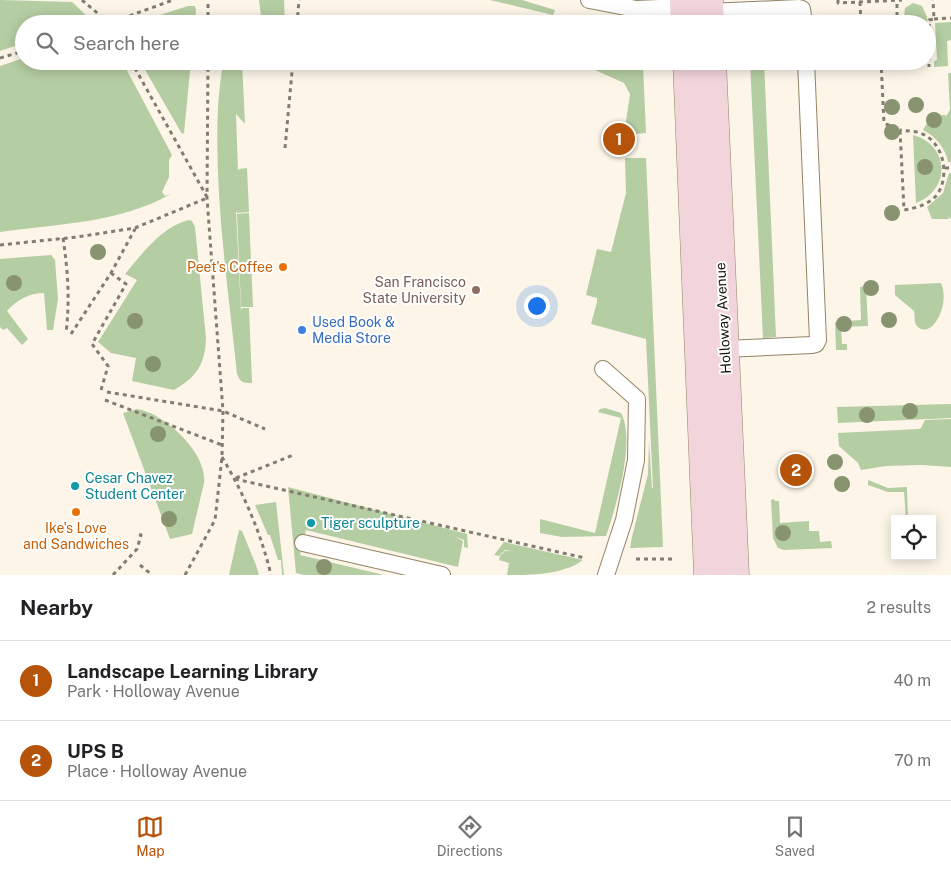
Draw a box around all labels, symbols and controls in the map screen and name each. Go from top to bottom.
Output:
search box [15,15,936,70]
icon: search [33,29,61,57]
text: Search here [73,32,180,54]
pin: 1 [603,120,635,158]
place label: Peet's Coffee [187,259,273,275]
marker: Peet's Coffee [277,261,289,273]
street label: Holloway Avenue [712,262,734,374]
place label: San Francisco State University [362,274,467,306]
marker: San Francisco State University [470,284,482,296]
your location [524,293,550,319]
place label: Used Book & Media Store [312,314,395,346]
marker: Used Book & Media Store [296,324,308,336]
pin: 2 [780,451,812,489]
place label: Cesar Chavez Student Center [85,470,185,502]
marker: Cesar Chavez Student Center [69,480,81,492]
marker: Ike's Love and Sandwiches [70,506,82,518]
place label: Tiger sculpture [321,515,420,531]
map controls [891,515,936,560]
button: locate [891,515,936,560]
marker: Tiger sculpture [305,517,317,529]
place label: Ike's Love and Sandwiches [23,520,129,552]
text: Nearby [20,595,93,620]
text: 2 results [866,598,931,617]
text: Landscape Learning Library [67,660,318,682]
text: 1 [33,671,39,690]
text: 40 m [893,671,931,690]
text: Park · Holloway Avenue [67,682,240,701]
text: UPS B [67,740,124,762]
text: 2 [31,751,41,770]
text: 70 m [894,751,931,770]
text: Place · Holloway Avenue [67,762,247,781]
tab: Map [136,813,165,859]
tab: Directions [437,813,503,859]
tab: Saved [775,813,815,859]

